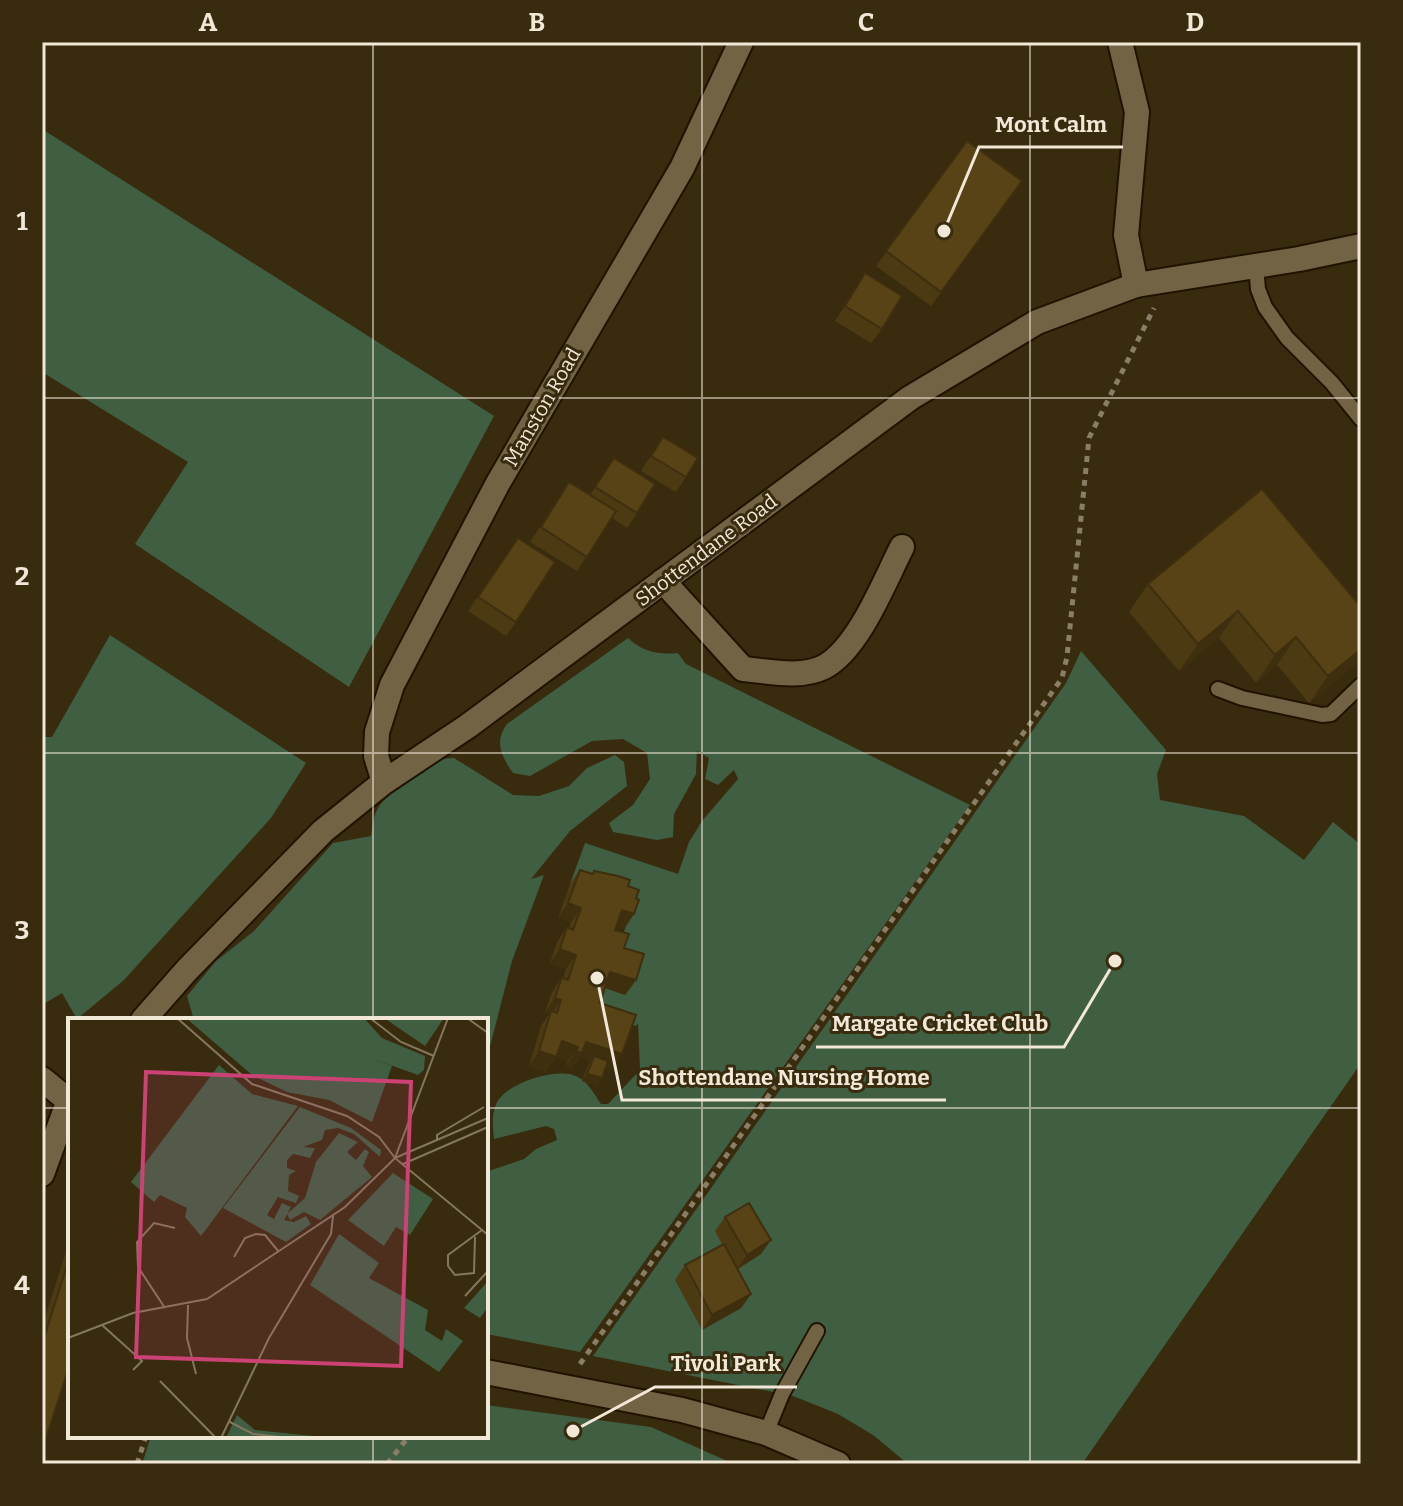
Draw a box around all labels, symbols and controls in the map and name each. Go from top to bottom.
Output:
text: A [199,7,218,38]
text: B [529,7,545,38]
text: C [858,7,874,38]
text: D [1186,7,1204,38]
callout: Mont Calm [979,101,1123,147]
text: Mont Calm [995,111,1107,138]
text: 1 [16,206,28,237]
street label: Manston Road [498,343,586,471]
street label: Shottendane Road [631,489,782,611]
text: 2 [15,561,29,592]
text: 3 [15,915,29,946]
callout: Margate Cricket Club [816,1001,1064,1047]
text: Margate Cricket Club [832,1010,1048,1037]
inset map [68,1018,488,1438]
callout: Shottendane Nursing Home [622,1054,946,1100]
text: Shottendane Nursing Home [638,1064,930,1091]
text: 4 [14,1270,30,1301]
callout: Tivoli Park [655,1341,797,1387]
text: Tivoli Park [671,1350,781,1377]

